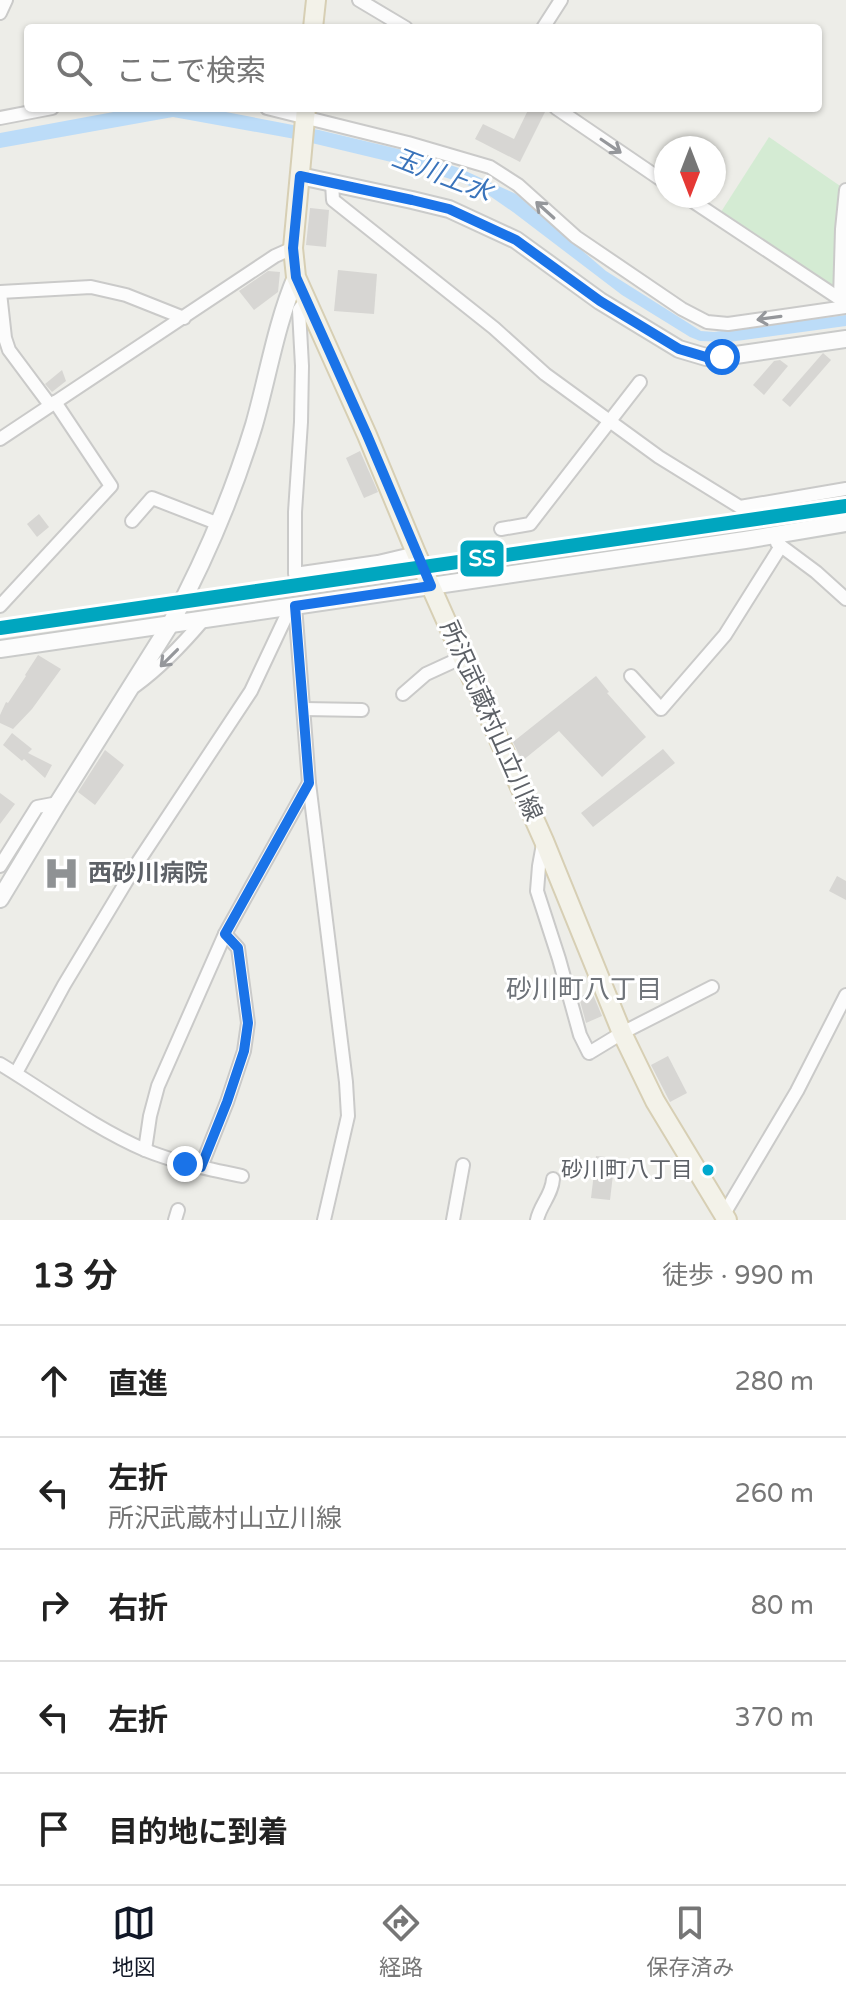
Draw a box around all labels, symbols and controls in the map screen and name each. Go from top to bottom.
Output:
search box [24,24,822,112]
icon: search [52,46,96,90]
text: ここで検索 [116,53,266,90]
north arrow [654,136,726,208]
one-way arrow [599,138,621,154]
water label: 玉川上水 [388,142,499,209]
one-way arrow [535,200,555,219]
one-way arrow [757,311,782,326]
route start [704,339,740,375]
line badge: SS [459,539,505,578]
text: SS [468,546,496,572]
street label: 所沢武蔵村山立川線 [434,616,548,826]
one-way arrow [159,648,179,667]
hospital icon: 西砂川病院 [43,854,81,892]
place label: 西砂川病院 [88,859,208,888]
district label: 砂川町八丁目 [506,974,662,1005]
route end [167,1146,203,1182]
place label: 砂川町八丁目 [561,1157,693,1183]
marker: 砂川町八丁目 [700,1162,716,1178]
text: 13 分 [32,1256,118,1297]
text: 徒歩 · 990 m [662,1260,814,1291]
icon: ahead [32,1359,76,1403]
text: 直進 [108,1366,168,1403]
text: 280 m [734,1366,814,1397]
text: 左折 [108,1460,168,1497]
icon: left [32,1471,76,1515]
text: 260 m [734,1478,814,1509]
text: 所沢武蔵村山立川線 [108,1503,342,1534]
icon: right [32,1583,76,1627]
text: 右折 [108,1590,168,1627]
text: 80 m [751,1590,814,1621]
icon: left [32,1695,76,1739]
text: 左折 [108,1702,168,1739]
text: 370 m [734,1702,814,1733]
icon: arrive [32,1807,76,1851]
text: 目的地に到着 [108,1814,288,1851]
tab: 地図 [112,1901,156,1981]
tab: 経路 [379,1901,423,1981]
tab: 保存済み [646,1901,734,1981]

